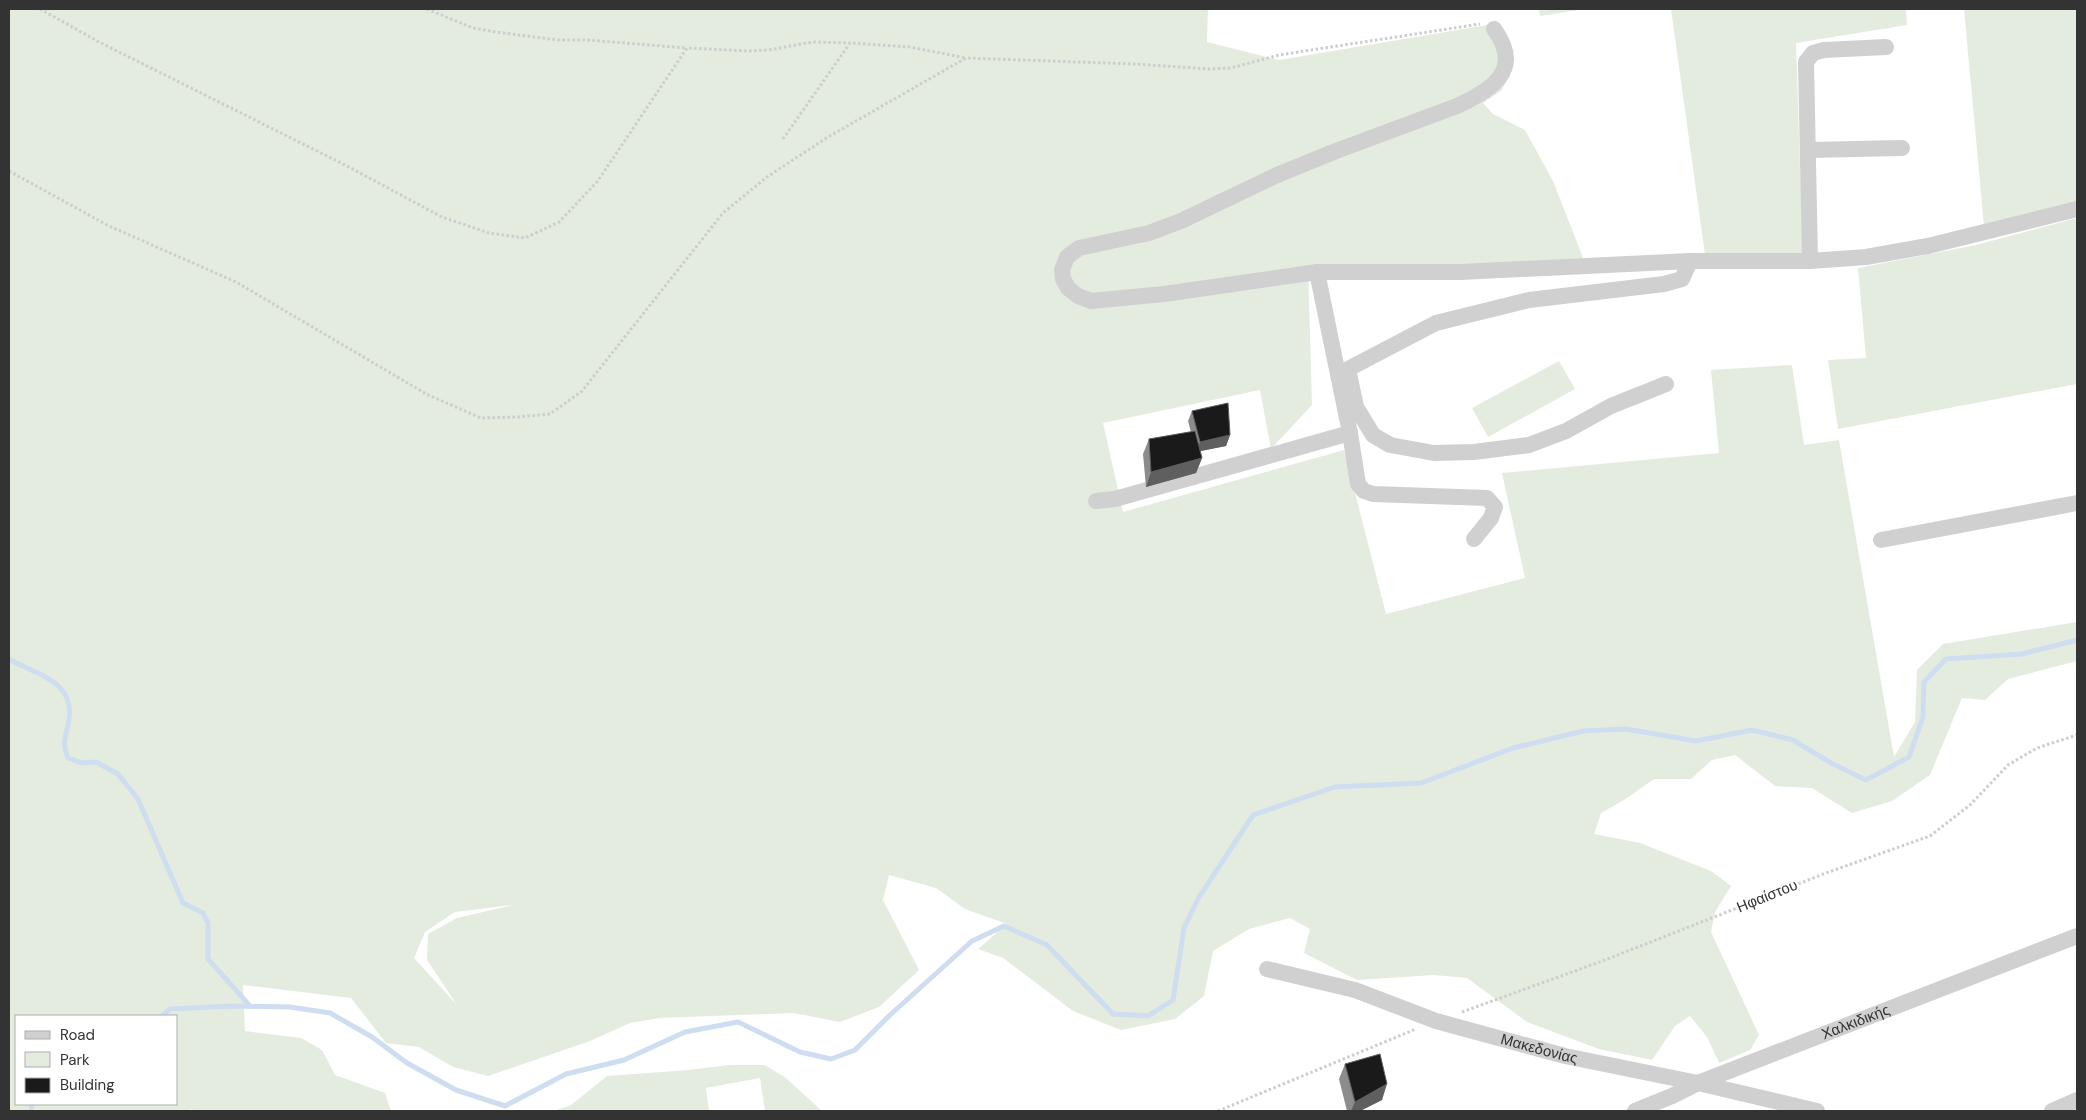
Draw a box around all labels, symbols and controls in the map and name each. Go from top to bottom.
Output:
street label: Ηφαίστου [1734,875,1800,917]
street label: Χαλκιδικής [1818,1000,1893,1044]
legend [15,1015,178,1105]
text: Road [60,1025,95,1045]
street label: Μακεδονίας [1498,1029,1579,1068]
text: Park [60,1050,90,1070]
text: Building [60,1075,115,1095]

